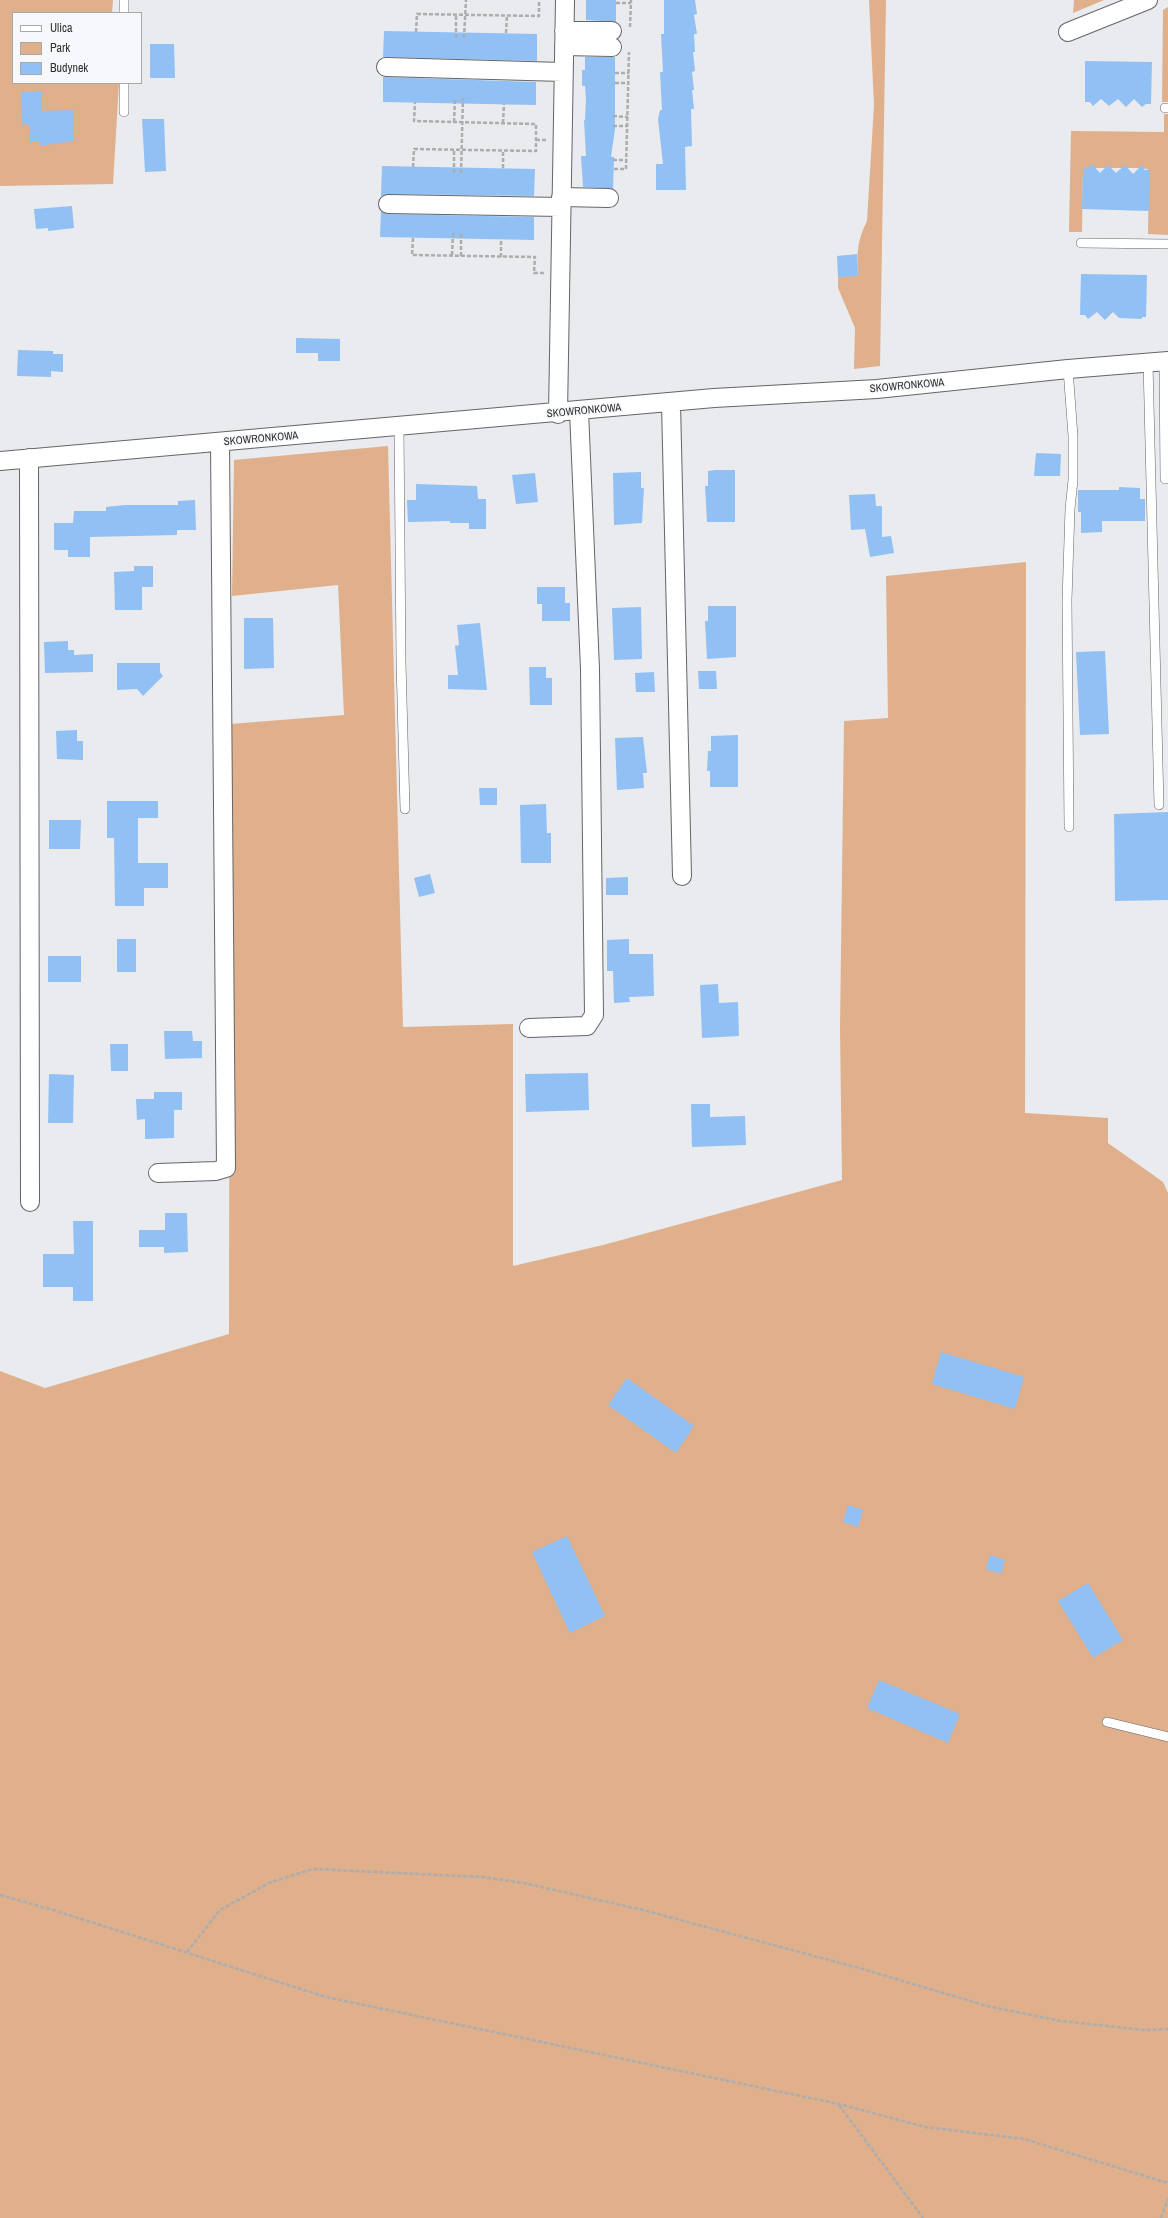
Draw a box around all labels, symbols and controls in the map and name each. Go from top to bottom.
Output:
legend [12,12,142,84]
text: Ulica [50,20,72,36]
text: Park [50,40,70,56]
text: Budynek [50,60,88,76]
street label: SKOWRONKOWA [869,376,945,396]
street label: SKOWRONKOWA [546,401,622,421]
street label: SKOWRONKOWA [223,429,299,449]

